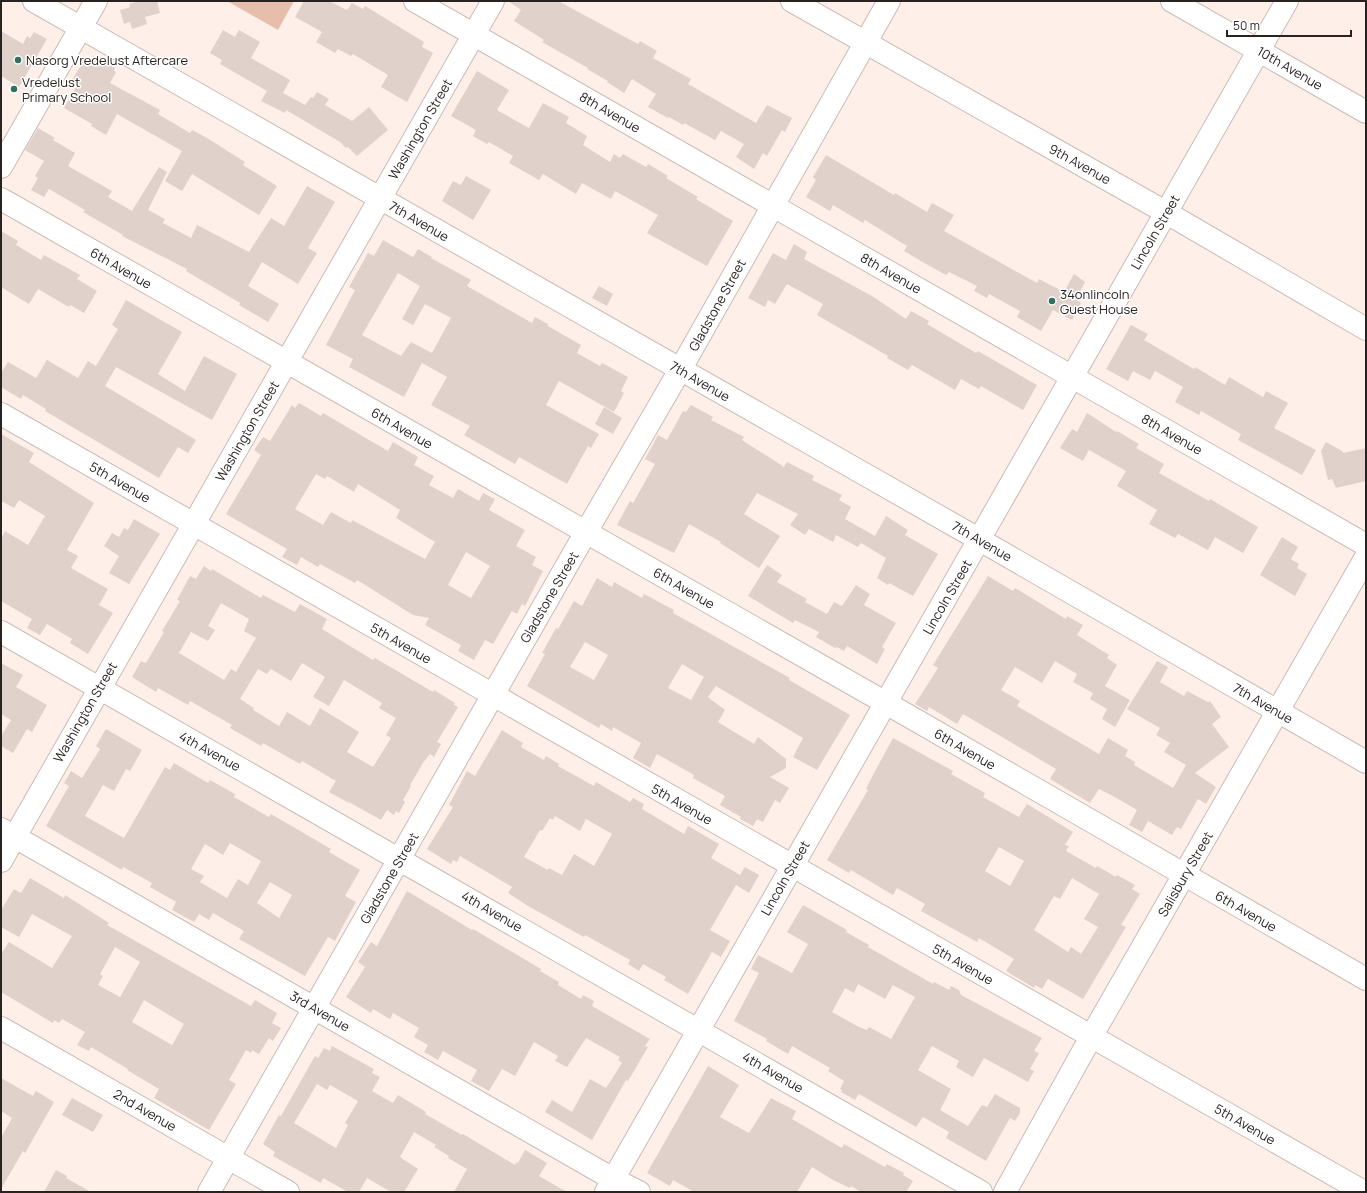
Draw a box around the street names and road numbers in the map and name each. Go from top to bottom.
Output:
street label: 10th Avenue [1254,42,1326,94]
street label: Washington Street [384,76,456,182]
street label: 8th Avenue [576,87,644,137]
street label: 9th Avenue [1046,140,1114,189]
street label: Lincoln Street [1126,191,1184,273]
street label: 7th Avenue [386,197,453,246]
street label: 6th Avenue [87,243,155,293]
street label: 8th Avenue [857,248,925,298]
street label: Gladstone Street [684,256,750,354]
street label: 7th Avenue [667,357,734,406]
street label: Washington Street [211,378,283,484]
street label: 6th Avenue [368,403,436,453]
street label: 8th Avenue [1138,409,1206,459]
street label: 5th Avenue [86,457,154,507]
street label: 7th Avenue [949,517,1016,566]
street label: Gladstone Street [516,548,582,646]
street label: Lincoln Street [918,556,976,638]
street label: 6th Avenue [650,563,718,613]
street label: 5th Avenue [367,618,435,668]
street label: Washington Street [49,659,121,765]
street label: 7th Avenue [1230,679,1297,728]
street label: 6th Avenue [931,724,999,774]
street label: 4th Avenue [176,727,244,775]
street label: 5th Avenue [648,779,716,829]
street label: Salisbury Street [1153,828,1217,920]
street label: Gladstone Street [356,829,422,927]
street label: Lincoln Street [756,837,814,919]
street label: 4th Avenue [458,886,526,936]
street label: 6th Avenue [1212,886,1280,936]
street label: 5th Avenue [929,939,997,989]
street label: 3rd Avenue [287,987,354,1036]
street label: 4th Avenue [739,1047,807,1097]
street label: 2nd Avenue [110,1085,180,1135]
street label: 5th Avenue [1211,1099,1279,1149]

